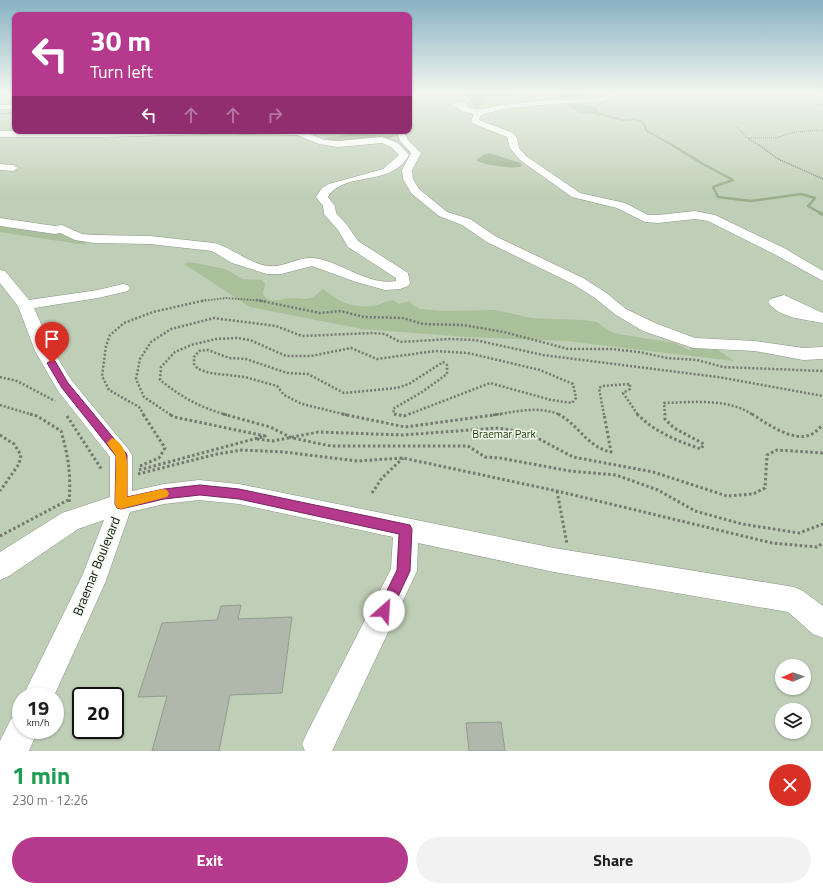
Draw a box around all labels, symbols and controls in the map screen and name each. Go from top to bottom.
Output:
text: 30 m [90,19,151,62]
icon: left [24,28,76,80]
text: Turn left [90,58,153,85]
icon: left [138,104,160,126]
icon: ahead [180,104,202,126]
icon: ahead [222,104,244,126]
icon: right [264,104,286,126]
pin [35,322,69,363]
icon: arrive [41,328,63,350]
park label: Braemar Park [472,426,537,442]
street label: Braemar Boulevard [67,513,125,619]
position arrow [363,590,405,632]
north arrow [775,659,811,695]
map controls [775,659,811,739]
speed limit sign: 20 [72,687,124,739]
text: 19 [27,692,49,723]
button: layers [775,703,811,739]
text: km/h [27,715,49,730]
text: 1 min [12,757,70,793]
button: close [769,764,811,806]
text: 230 m · 12:26 [12,790,88,810]
button: Exit [12,837,408,883]
button: Share [416,837,811,883]

